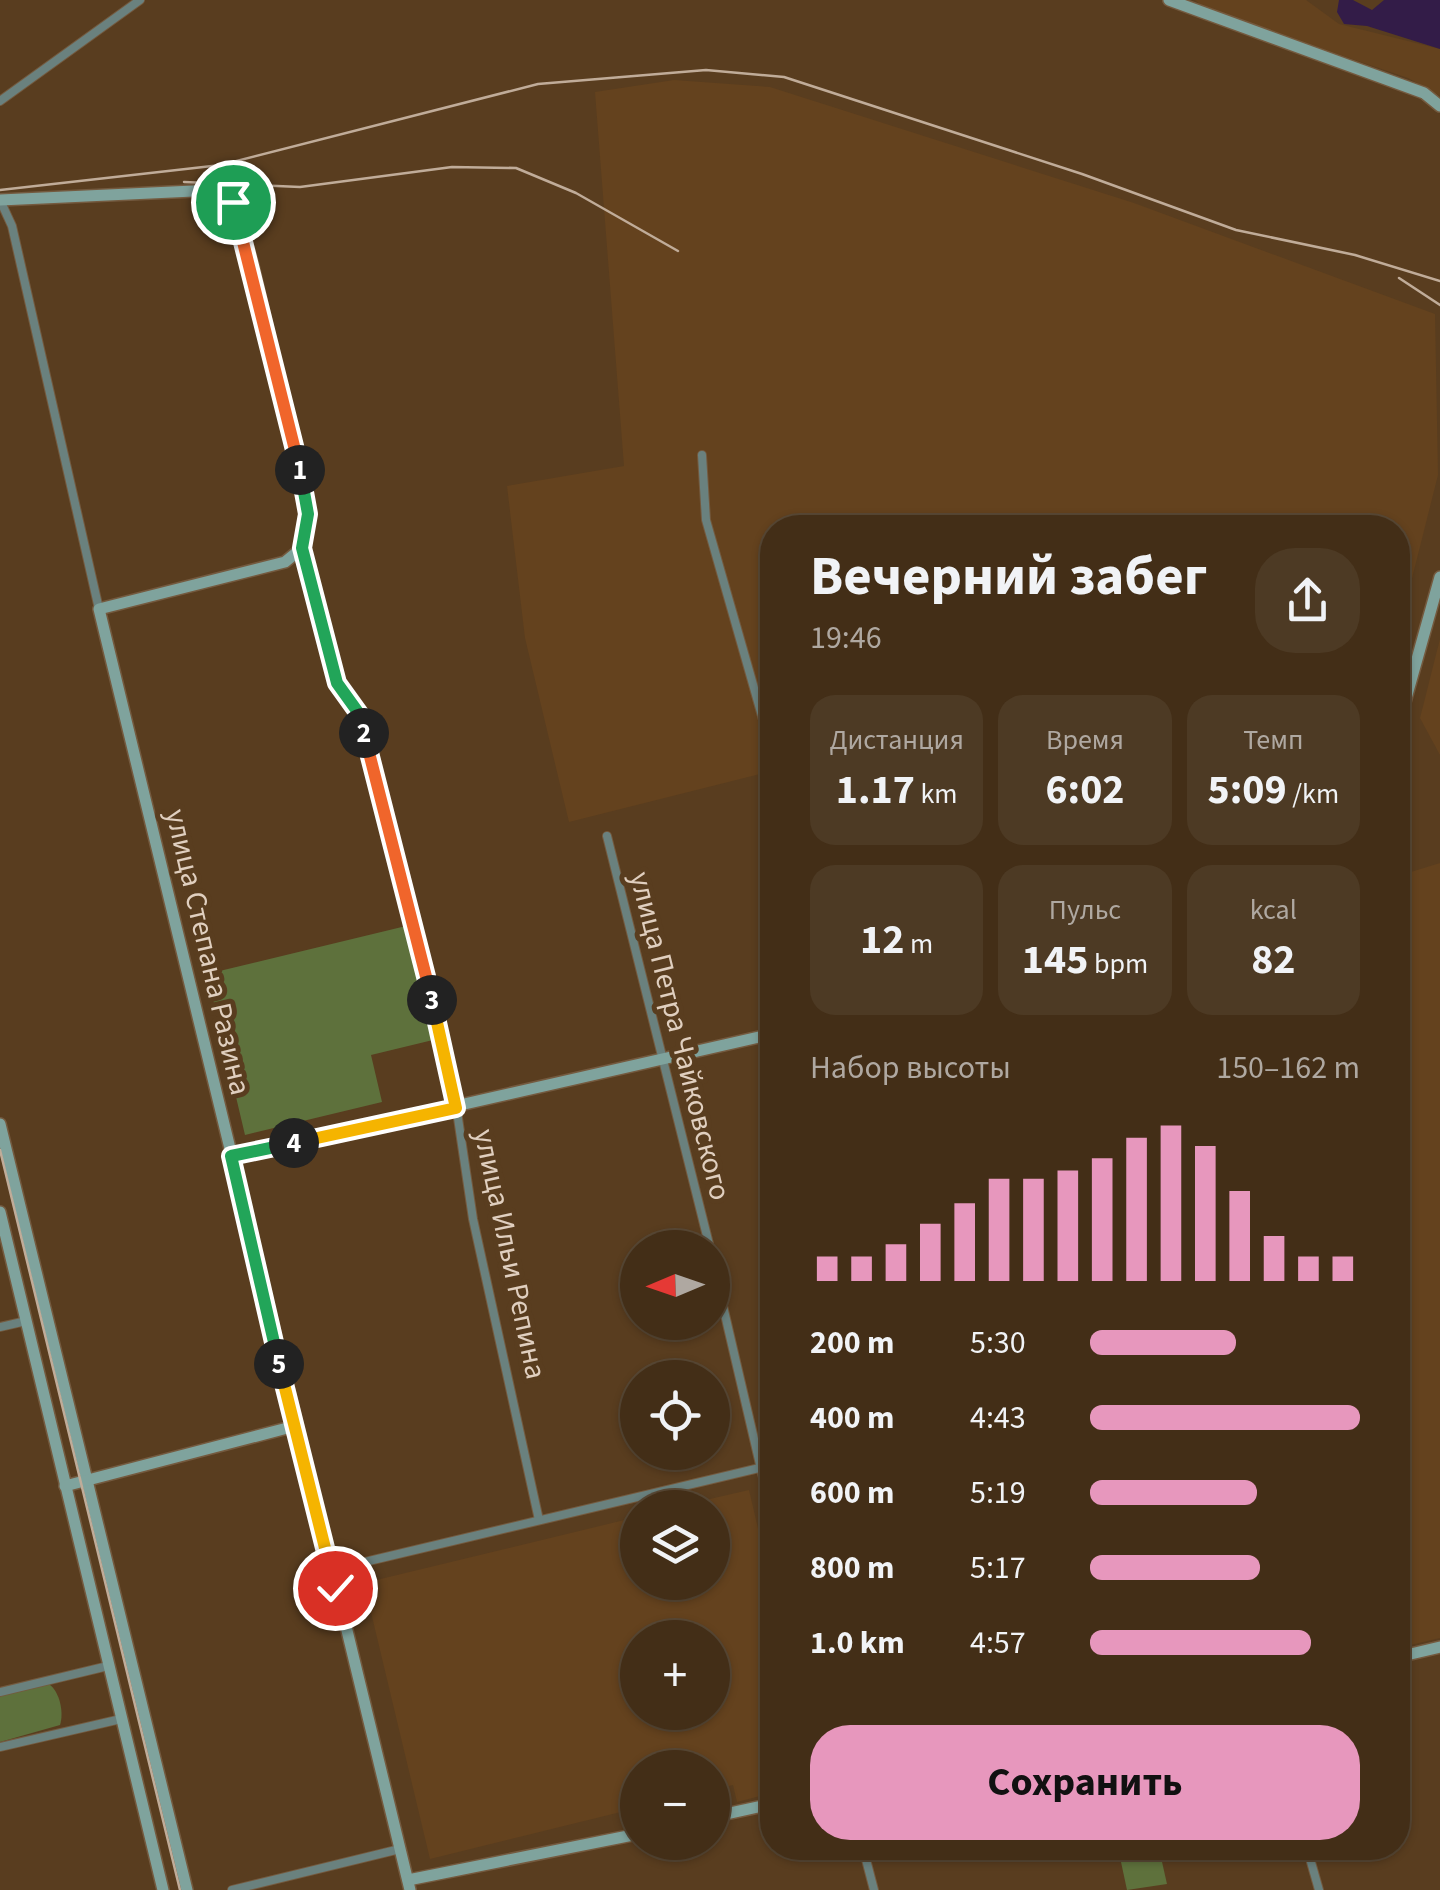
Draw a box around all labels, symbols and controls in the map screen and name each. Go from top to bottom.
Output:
pin [191,160,276,245]
icon: arrive [206,175,261,230]
pin: 1 [275,445,325,495]
text: 1 [293,450,307,490]
text: Вечерний забег [810,538,1207,616]
button: share [1255,548,1360,653]
text: 19:46 [810,615,882,661]
pin: 2 [339,708,389,758]
text: 2 [357,713,371,753]
text: Дистанция [829,720,964,760]
text: Время [1046,720,1124,760]
text: Темп [1243,720,1303,760]
text: 1.17 [836,760,915,820]
text: 6:02 [1045,760,1125,820]
text: 5:09 [1208,760,1287,820]
text: km [915,774,958,814]
text: /km [1287,774,1339,814]
street label: улица Степана Разина [154,805,262,1099]
street label: улица Петра Чайковского [618,867,742,1205]
text: Пульс [1049,890,1121,930]
text: kcal [1250,890,1297,930]
text: 12 [860,910,904,970]
text: m [904,924,933,964]
text: 145 [1022,930,1088,990]
text: 82 [1251,930,1296,990]
text: bpm [1088,944,1148,984]
pin: 3 [407,975,457,1025]
text: 3 [425,980,439,1020]
text: Набор высоты [810,1045,1011,1091]
text: 150–162 m [1216,1045,1360,1091]
pin: 4 [269,1118,319,1168]
text: 4 [287,1123,301,1163]
street label: улица Ильи Репина [462,1125,558,1383]
north arrow [620,1230,730,1340]
map controls [620,1230,730,1860]
text: 200 m [810,1320,895,1366]
text: 5:30 [970,1320,1026,1366]
pin: 5 [254,1339,304,1389]
text: 5 [272,1344,286,1384]
button: locate [620,1360,730,1470]
text: 400 m [810,1395,895,1441]
text: 4:43 [970,1395,1026,1441]
text: 600 m [810,1470,895,1516]
text: 5:19 [970,1470,1026,1516]
button: layers [620,1490,730,1600]
text: 800 m [810,1545,895,1591]
text: 5:17 [970,1545,1026,1591]
pin [293,1546,378,1631]
icon: check [308,1561,363,1616]
button: + [620,1620,730,1730]
text: 1.0 km [810,1620,905,1666]
text: 4:57 [970,1620,1026,1666]
button: Сохранить [810,1725,1360,1840]
button: − [620,1750,730,1860]

